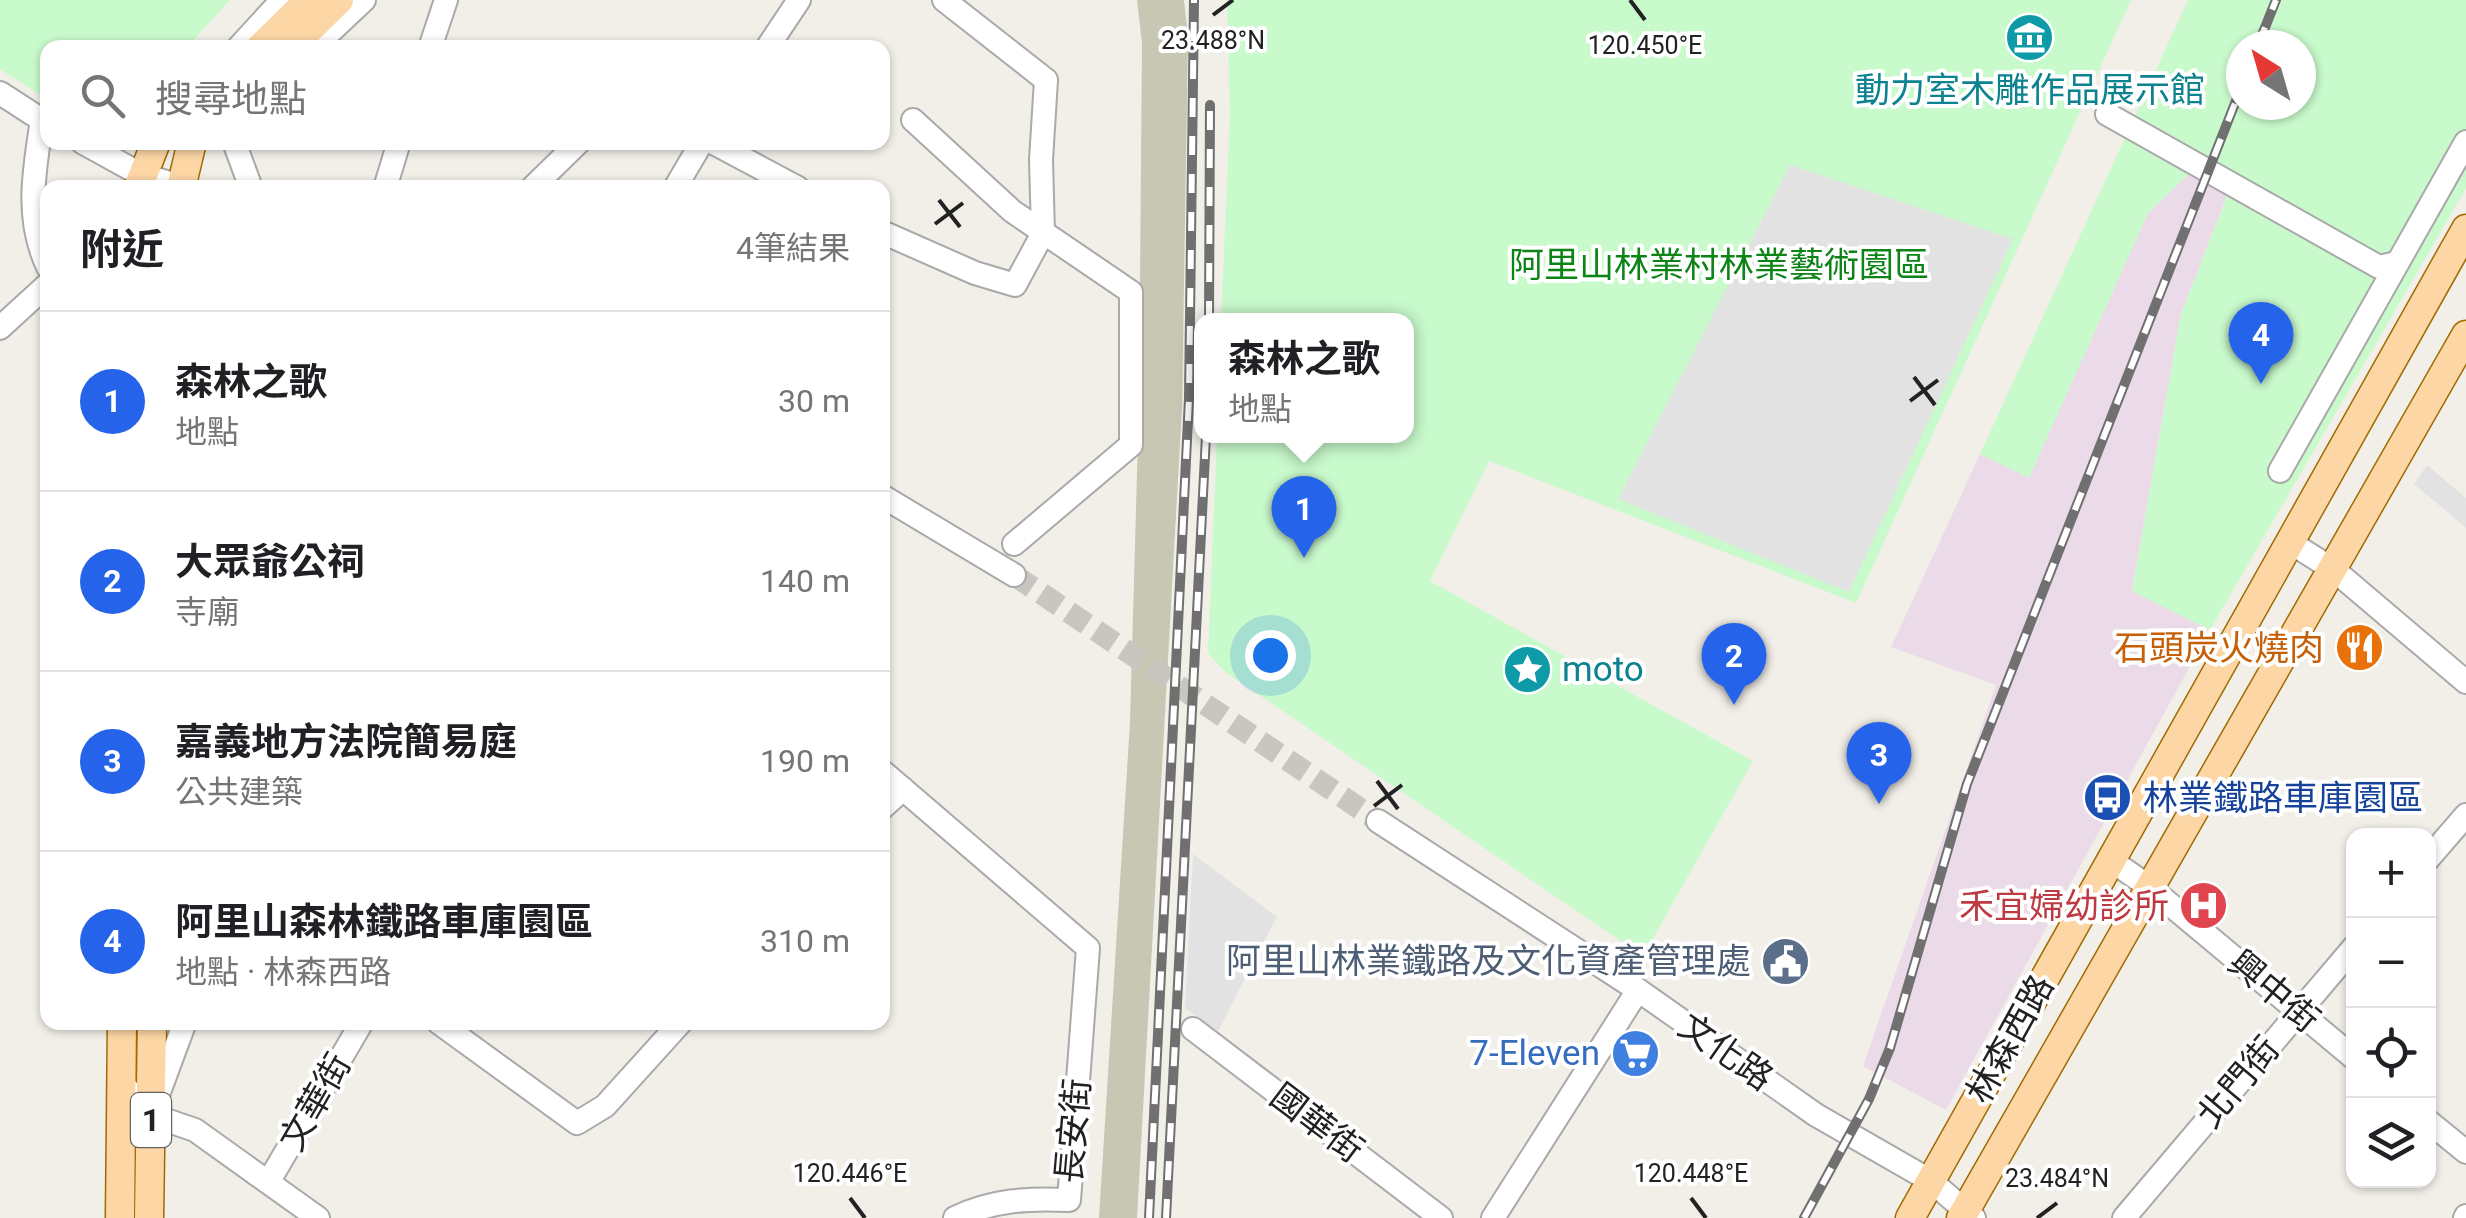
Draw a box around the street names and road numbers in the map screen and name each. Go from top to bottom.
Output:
street label: 興中街 [2220,942,2327,1041]
street label: 林森西路 [1959,968,2062,1110]
street label: 文化路 [1671,1005,1780,1099]
street label: 北門街 [2189,1029,2288,1136]
street label: 文華街 [271,1047,359,1158]
street label: 國華街 [1262,1075,1371,1171]
street label: 長安街 [1048,1077,1098,1185]
road number: 1 [131,1093,171,1147]

